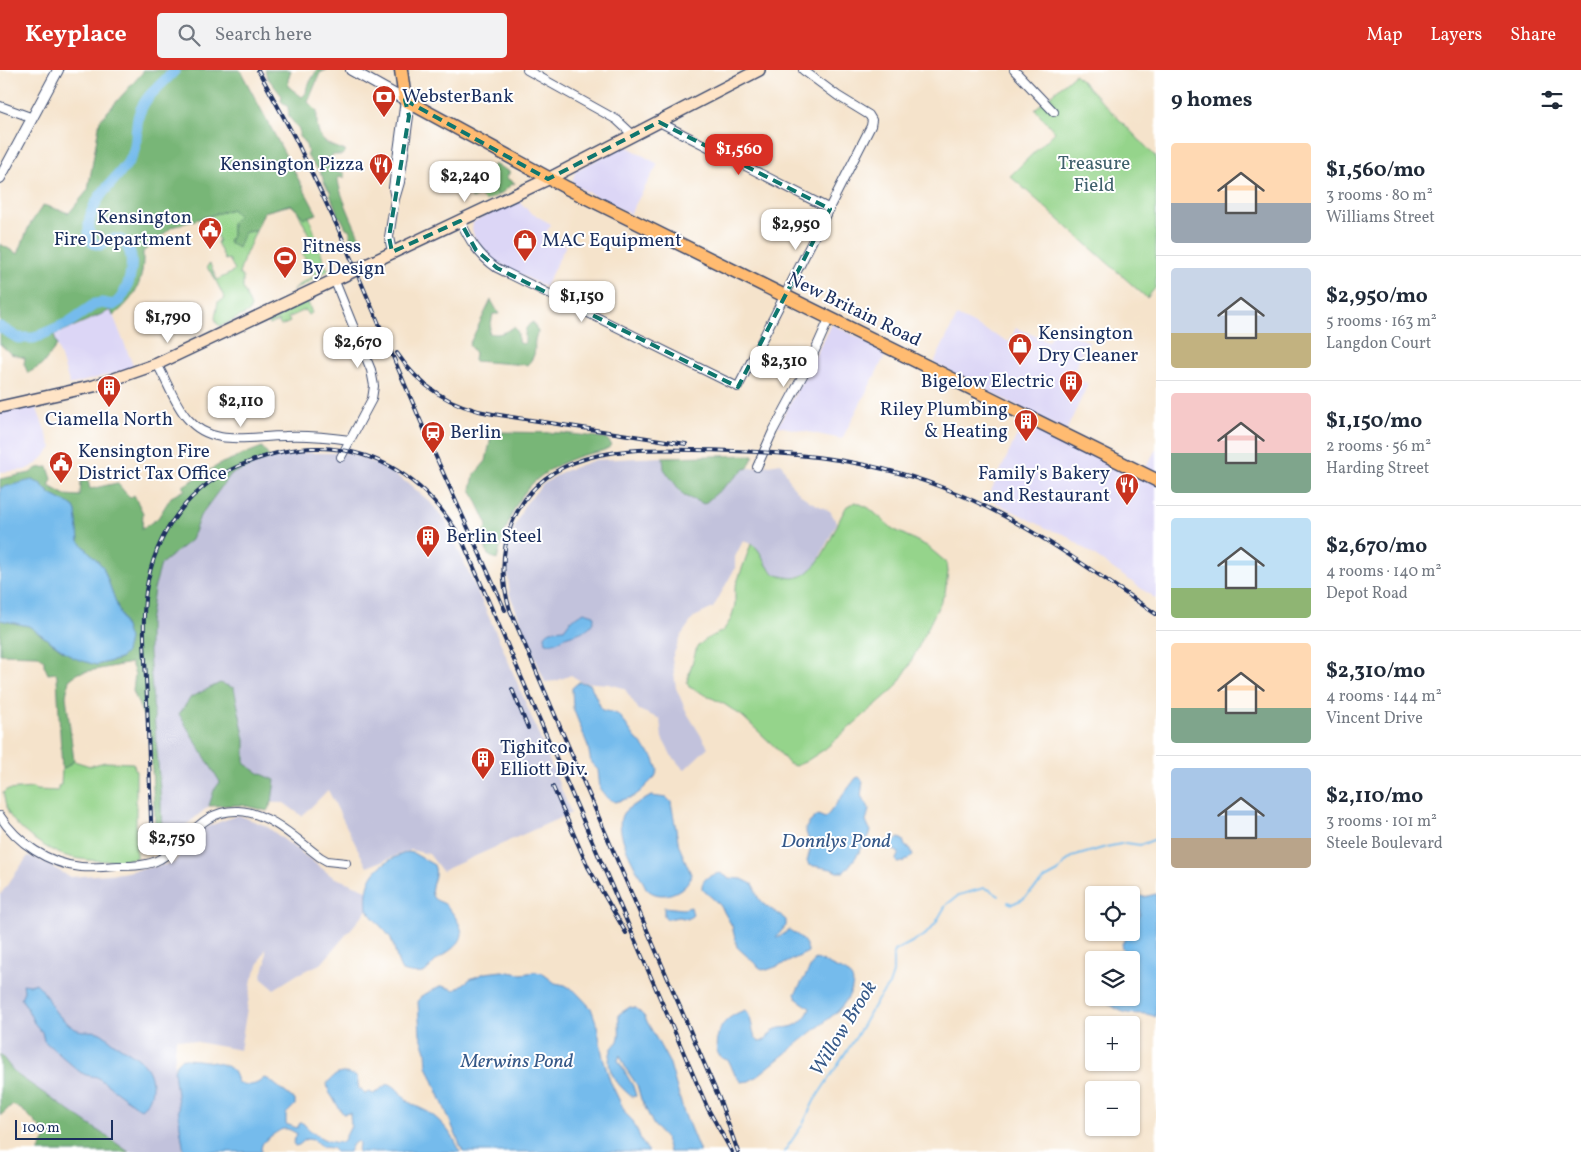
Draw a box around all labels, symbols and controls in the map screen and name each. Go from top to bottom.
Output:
search box [157,13,507,58]
text: Keyplace [25,18,127,52]
icon: search [175,21,203,49]
text: Search here [215,22,312,48]
text: Map [1366,23,1402,48]
text: Layers [1430,23,1482,48]
text: Share [1510,23,1556,48]
bank icon: WebsterBank [371,84,397,118]
place label: WebsterBank [402,84,514,110]
text: 9 homes [1171,86,1252,115]
icon: filters [1538,86,1566,114]
pin: $1,560 [698,134,780,176]
text: $1,560 [716,139,762,161]
park label: Treasure Field [1058,151,1130,199]
place label: Kensington Pizza [220,152,364,178]
restaurant icon: Kensington Pizza [368,152,394,186]
text: $1,560/mo [1326,156,1425,185]
pin: $2,240 [424,160,506,203]
icon: home [1211,163,1271,223]
text: $2,240 [440,166,490,188]
text: 3 rooms · 80 m² [1326,185,1433,207]
place label: Kensington Fire Department [54,205,192,253]
text: Williams Street [1326,207,1435,229]
pin: $2,950 [755,208,837,251]
text: $2,950 [772,214,820,236]
public building icon: Kensington Fire Department [197,216,223,250]
shop icon: MAC Equipment [512,228,538,262]
place label: MAC Equipment [542,228,682,254]
place label: Fitness By Design [302,234,385,282]
sports icon: Fitness By Design [272,245,298,279]
street label: New Britain Road [783,266,925,354]
pin: $1,150 [541,280,623,323]
text: $2,950/mo [1326,282,1428,311]
text: $1,150 [560,286,604,308]
icon: home [1211,288,1271,348]
pin: $1,790 [127,302,209,344]
text: $1,790 [145,307,191,329]
text: 5 rooms · 163 m² [1326,311,1437,333]
place label: Kensington Dry Cleaner [1038,321,1138,369]
pin: $2,670 [317,326,399,369]
text: $2,670 [334,332,382,354]
shop icon: Kensington Dry Cleaner [1007,332,1033,366]
text: Langdon Court [1326,333,1431,355]
pin: $2,310 [743,346,825,388]
text: $2,310 [761,351,807,373]
place label: Bigelow Electric [921,369,1054,395]
building icon: Bigelow Electric [1058,369,1084,403]
building icon: Ciamella North [96,374,122,408]
pin: $2,110 [200,386,282,428]
text: $2,110 [219,391,263,413]
place label: Riley Plumbing & Heating [880,397,1008,445]
place label: Ciamella North [45,407,173,433]
text: $1,150/mo [1326,407,1422,436]
building icon: Riley Plumbing & Heating [1013,408,1039,442]
icon: home [1211,413,1271,473]
station icon: Berlin [420,420,446,454]
place label: Berlin [450,420,502,446]
text: 2 rooms · 56 m² [1326,436,1431,458]
place label: Kensington Fire District Tax Office [78,439,227,487]
public building icon: Kensington Fire District Tax Office [48,450,74,484]
text: Harding Street [1326,458,1429,480]
place label: Family's Bakery and Restaurant [978,461,1110,509]
restaurant icon: Family's Bakery and Restaurant [1114,472,1140,506]
building icon: Berlin Steel [415,524,441,558]
place label: Berlin Steel [446,524,542,550]
text: $2,670/mo [1326,532,1427,561]
icon: home [1211,538,1271,598]
text: 4 rooms · 140 m² [1326,561,1441,583]
text: Depot Road [1326,583,1408,605]
text: $2,310/mo [1326,657,1425,686]
icon: home [1211,663,1271,723]
text: 4 rooms · 144 m² [1326,686,1442,708]
text: Vincent Drive [1326,708,1423,730]
place label: Tighitco Elliott Div. [500,735,588,783]
building icon: Tighitco Elliott Div. [470,746,496,780]
text: $2,110/mo [1326,782,1423,811]
icon: home [1211,788,1271,848]
text: 3 rooms · 101 m² [1326,811,1437,833]
pin: $2,750 [131,822,213,865]
text: $2,750 [149,828,195,850]
water label: Donnlys Pond [781,828,891,856]
text: Steele Boulevard [1326,833,1443,855]
map controls [1085,886,1140,1136]
button: locate [1085,886,1140,941]
button: layers [1085,951,1140,1006]
water label: Willow Brook [804,976,884,1082]
button: + [1085,1016,1140,1071]
water label: Merwins Pond [460,1048,574,1076]
button: − [1085,1081,1140,1136]
scale bar [15,1117,112,1140]
text: 100 m [22,1119,60,1138]

